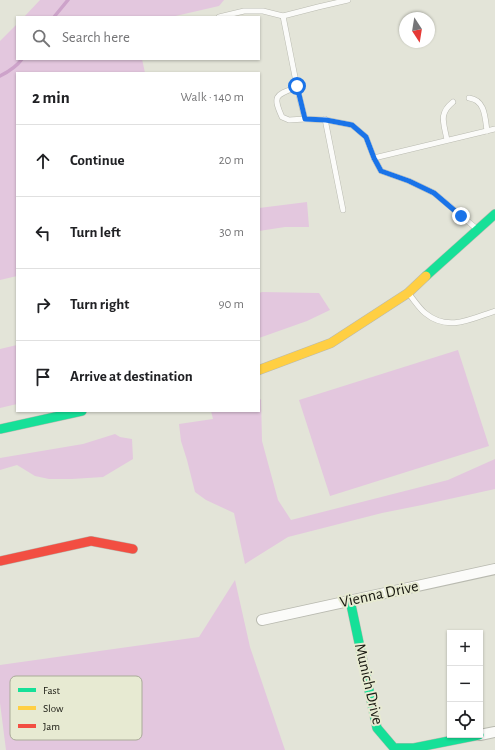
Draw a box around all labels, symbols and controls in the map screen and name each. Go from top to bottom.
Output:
north arrow [399,12,435,48]
search box [16,16,260,60]
icon: search [30,27,52,49]
text: Search here [62,30,130,45]
route start [288,77,306,95]
text: 2 min [32,89,70,106]
text: Walk · 140 m [181,91,244,104]
icon: ahead [32,150,54,172]
text: Continue [70,153,125,168]
text: 20 m [219,154,244,167]
route end [452,207,470,225]
icon: left [32,222,54,244]
text: Turn left [70,225,121,240]
text: 30 m [219,226,244,239]
icon: right [32,294,54,316]
text: Turn right [70,297,129,312]
text: 90 m [218,298,244,311]
icon: arrive [32,366,54,388]
text: Arrive at destination [70,369,193,384]
street label: Vienna Drive [338,578,420,610]
map controls [447,630,483,738]
button: + [447,630,483,666]
street label: Munich Drive [352,642,386,726]
button: − [447,666,483,702]
legend [10,676,142,740]
text: Fast [43,685,61,696]
button: locate [447,702,483,738]
text: Slow [43,703,64,714]
text: Jam [43,721,60,732]

